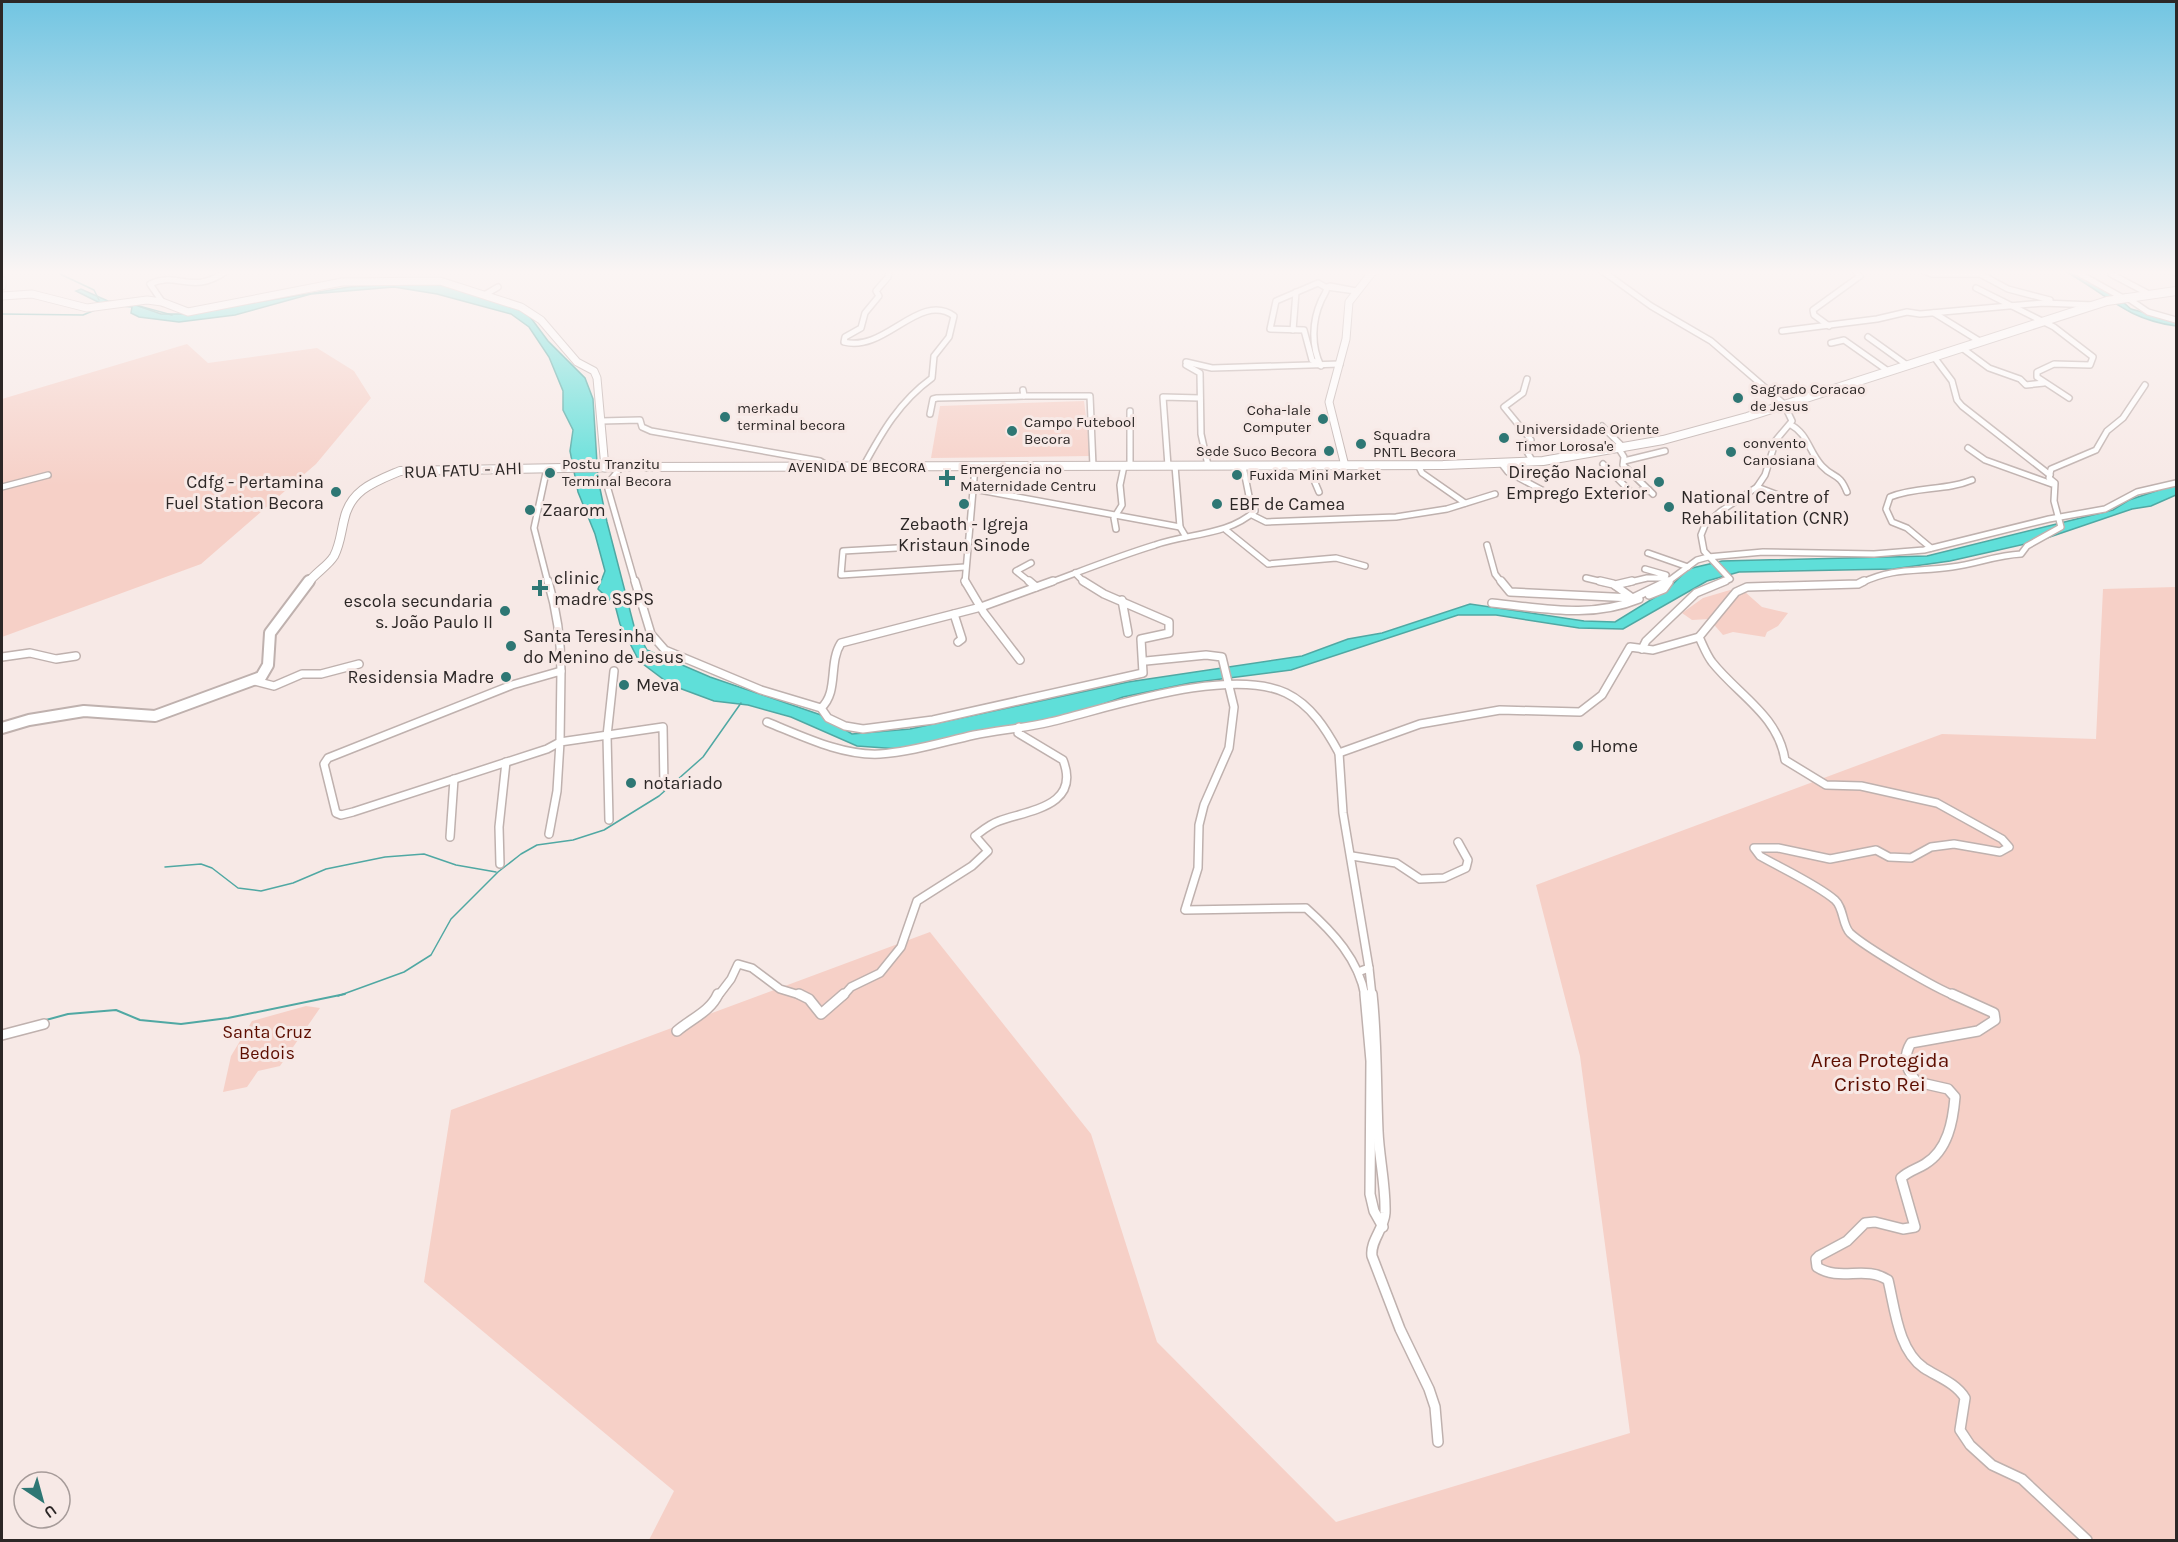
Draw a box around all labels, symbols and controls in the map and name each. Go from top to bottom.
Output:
place label: Sagrado Coracao de Jesus [1750,380,1865,415]
marker: Sagrado Coracao de Jesus [1731,391,1745,405]
place label: merkadu terminal becora [737,399,846,434]
place label: Coha-lale Computer [1243,401,1312,436]
marker: merkadu terminal becora [718,410,732,424]
marker: Coha-lale Computer [1316,412,1330,426]
place label: Campo Futebool Becora [1024,413,1135,448]
place label: Universidade Oriente Timor Lorosa'e [1516,420,1659,455]
marker: Campo Futebool Becora [1005,424,1019,438]
place label: Squadra PNTL Becora [1373,426,1456,461]
marker: Universidade Oriente Timor Lorosa'e [1497,431,1511,445]
place label: convento Canosiana [1743,434,1816,469]
marker: Squadra PNTL Becora [1354,437,1368,451]
place label: Sede Suco Becora [1196,442,1317,460]
marker: Sede Suco Becora [1322,444,1336,458]
marker: convento Canosiana [1724,445,1738,459]
place label: Postu Tranzitu Terminal Becora [562,455,672,490]
street label: RUA FATU - AHI [403,457,523,483]
street label: AVENIDA DE BECORA [788,458,926,476]
place label: Emergencia no Maternidade Centru [960,460,1097,495]
place label: Direção Nacional Emprego Exterior [1506,461,1647,504]
marker: Postu Tranzitu Terminal Becora [543,466,557,480]
place label: Fuxida Mini Market [1249,466,1381,484]
marker: Fuxida Mini Market [1230,468,1244,482]
marker: Emergencia no Maternidade Centru [938,469,956,487]
place label: Cdfg - Pertamina Fuel Station Becora [165,471,324,514]
marker: Direção Nacional Emprego Exterior [1652,475,1666,489]
marker: Cdfg - Pertamina Fuel Station Becora [329,485,343,499]
place label: National Centre of Rehabilitation (CNR) [1681,486,1849,529]
place label: EBF de Camea [1229,493,1345,515]
marker: Zebaoth - Igreja Kristaun Sinode [957,497,971,511]
marker: EBF de Camea [1210,497,1224,511]
place label: Zaarom [542,499,606,521]
marker: National Centre of Rehabilitation (CNR) [1662,500,1676,514]
marker: Zaarom [523,503,537,517]
place label: Zebaoth - Igreja Kristaun Sinode [898,513,1030,556]
place label: clinic madre SSPS [554,567,654,610]
marker: clinic madre SSPS [531,579,549,597]
place label: escola secundaria s. João Paulo II [344,590,493,633]
marker: escola secundaria s. João Paulo II [498,604,512,618]
place label: Santa Teresinha do Menino de Jesus [523,625,684,668]
marker: Santa Teresinha do Menino de Jesus [504,639,518,653]
place label: Residensia Madre [348,666,494,688]
marker: Residensia Madre [499,670,513,684]
place label: Meva [636,674,679,696]
marker: Meva [617,678,631,692]
place label: Home [1590,735,1638,757]
marker: Home [1571,739,1585,753]
place label: notariado [643,772,723,794]
marker: notariado [624,776,638,790]
park label: Santa Cruz Bedois [222,1021,312,1064]
park label: Area Protegida Cristo Rei [1811,1048,1949,1096]
north arrow [12,1470,72,1530]
text: U [40,1501,61,1523]

